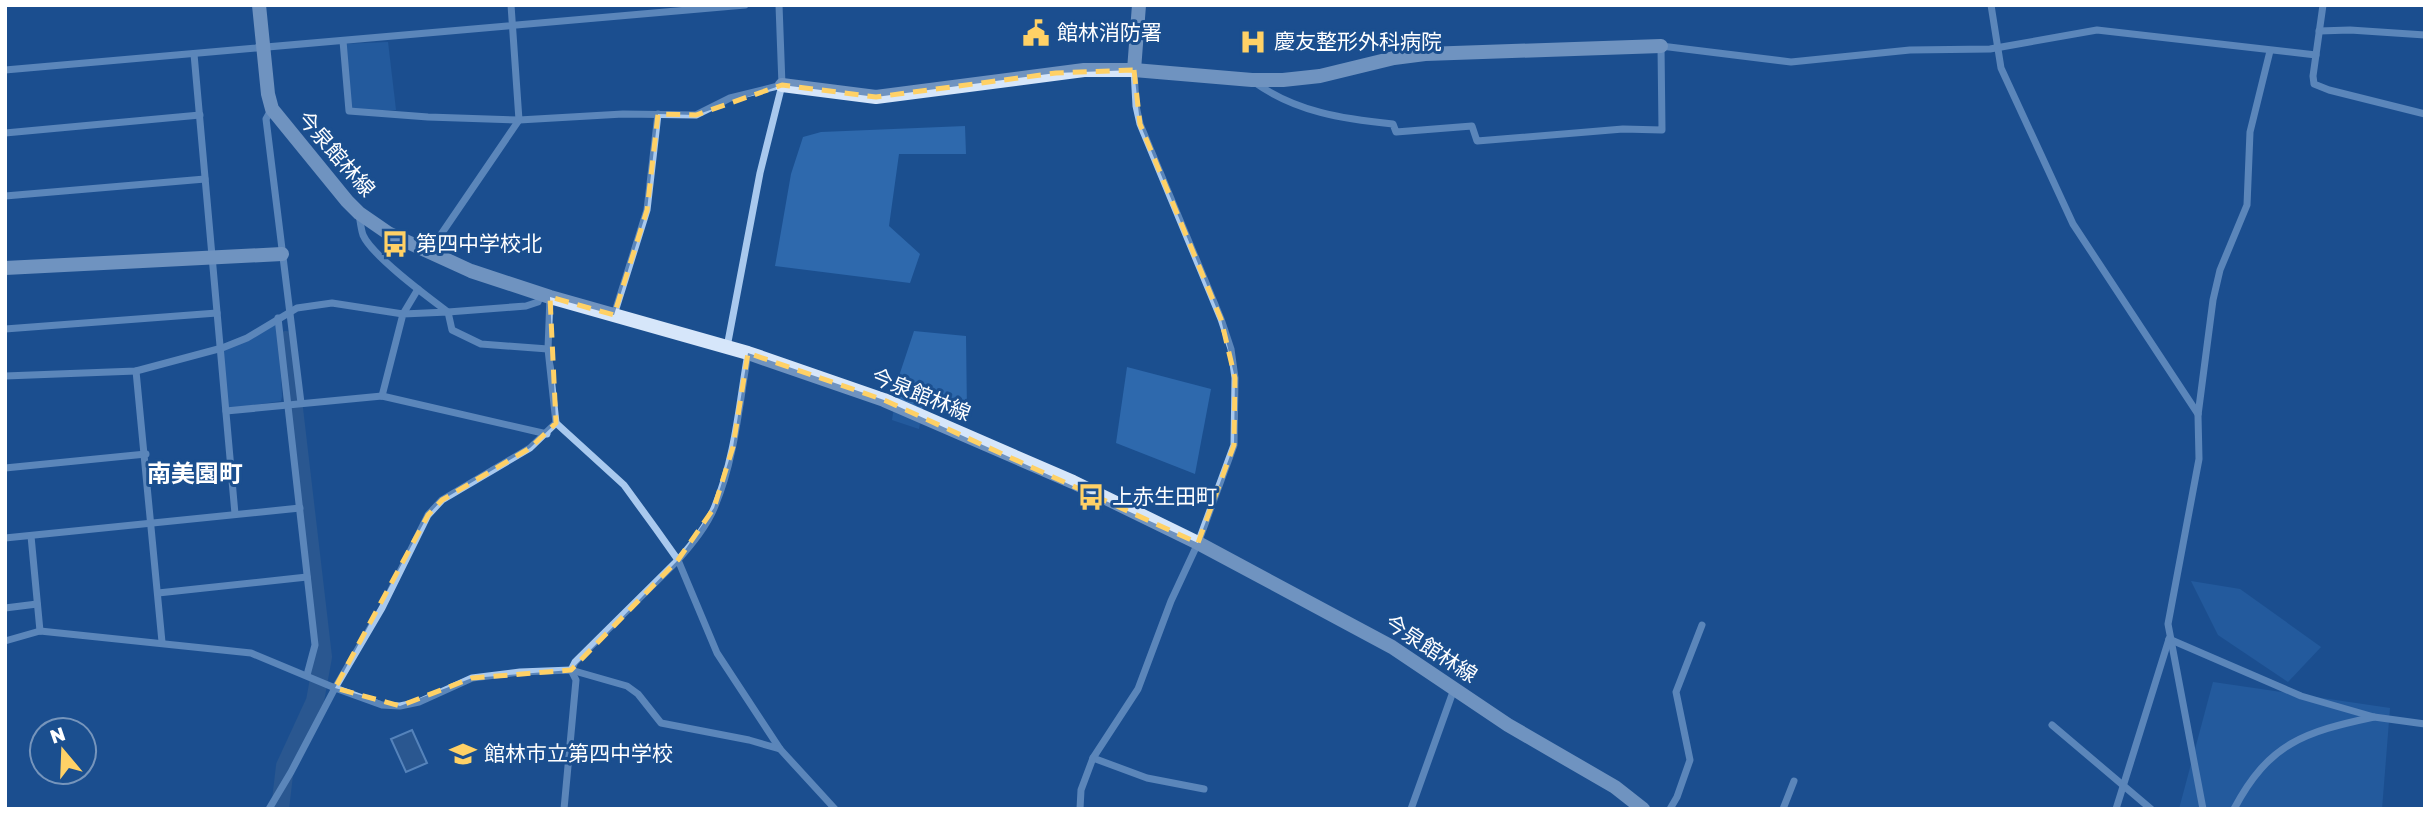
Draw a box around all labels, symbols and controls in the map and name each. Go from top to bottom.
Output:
public building icon: 館林消防署 [1021,18,1051,48]
place label: 館林消防署 [1057,19,1162,45]
hospital icon: 慶友整形外科病院 [1238,27,1268,57]
place label: 慶友整形外科病院 [1274,28,1442,54]
street label: 今泉館林線 [293,105,381,201]
bus stop icon: 第四中学校北 [380,229,410,259]
place label: 第四中学校北 [416,230,542,256]
street label: 今泉館林線 [868,362,975,426]
district label: 南美園町 [147,458,243,487]
bus stop icon: 上赤生田町 [1076,482,1106,512]
place label: 上赤生田町 [1112,483,1217,509]
street label: 今泉館林線 [1380,609,1483,688]
north arrow [28,716,98,786]
text: N [47,721,68,748]
school or university icon: 館林市立第四中学校 [448,739,478,769]
place label: 館林市立第四中学校 [484,740,673,766]

